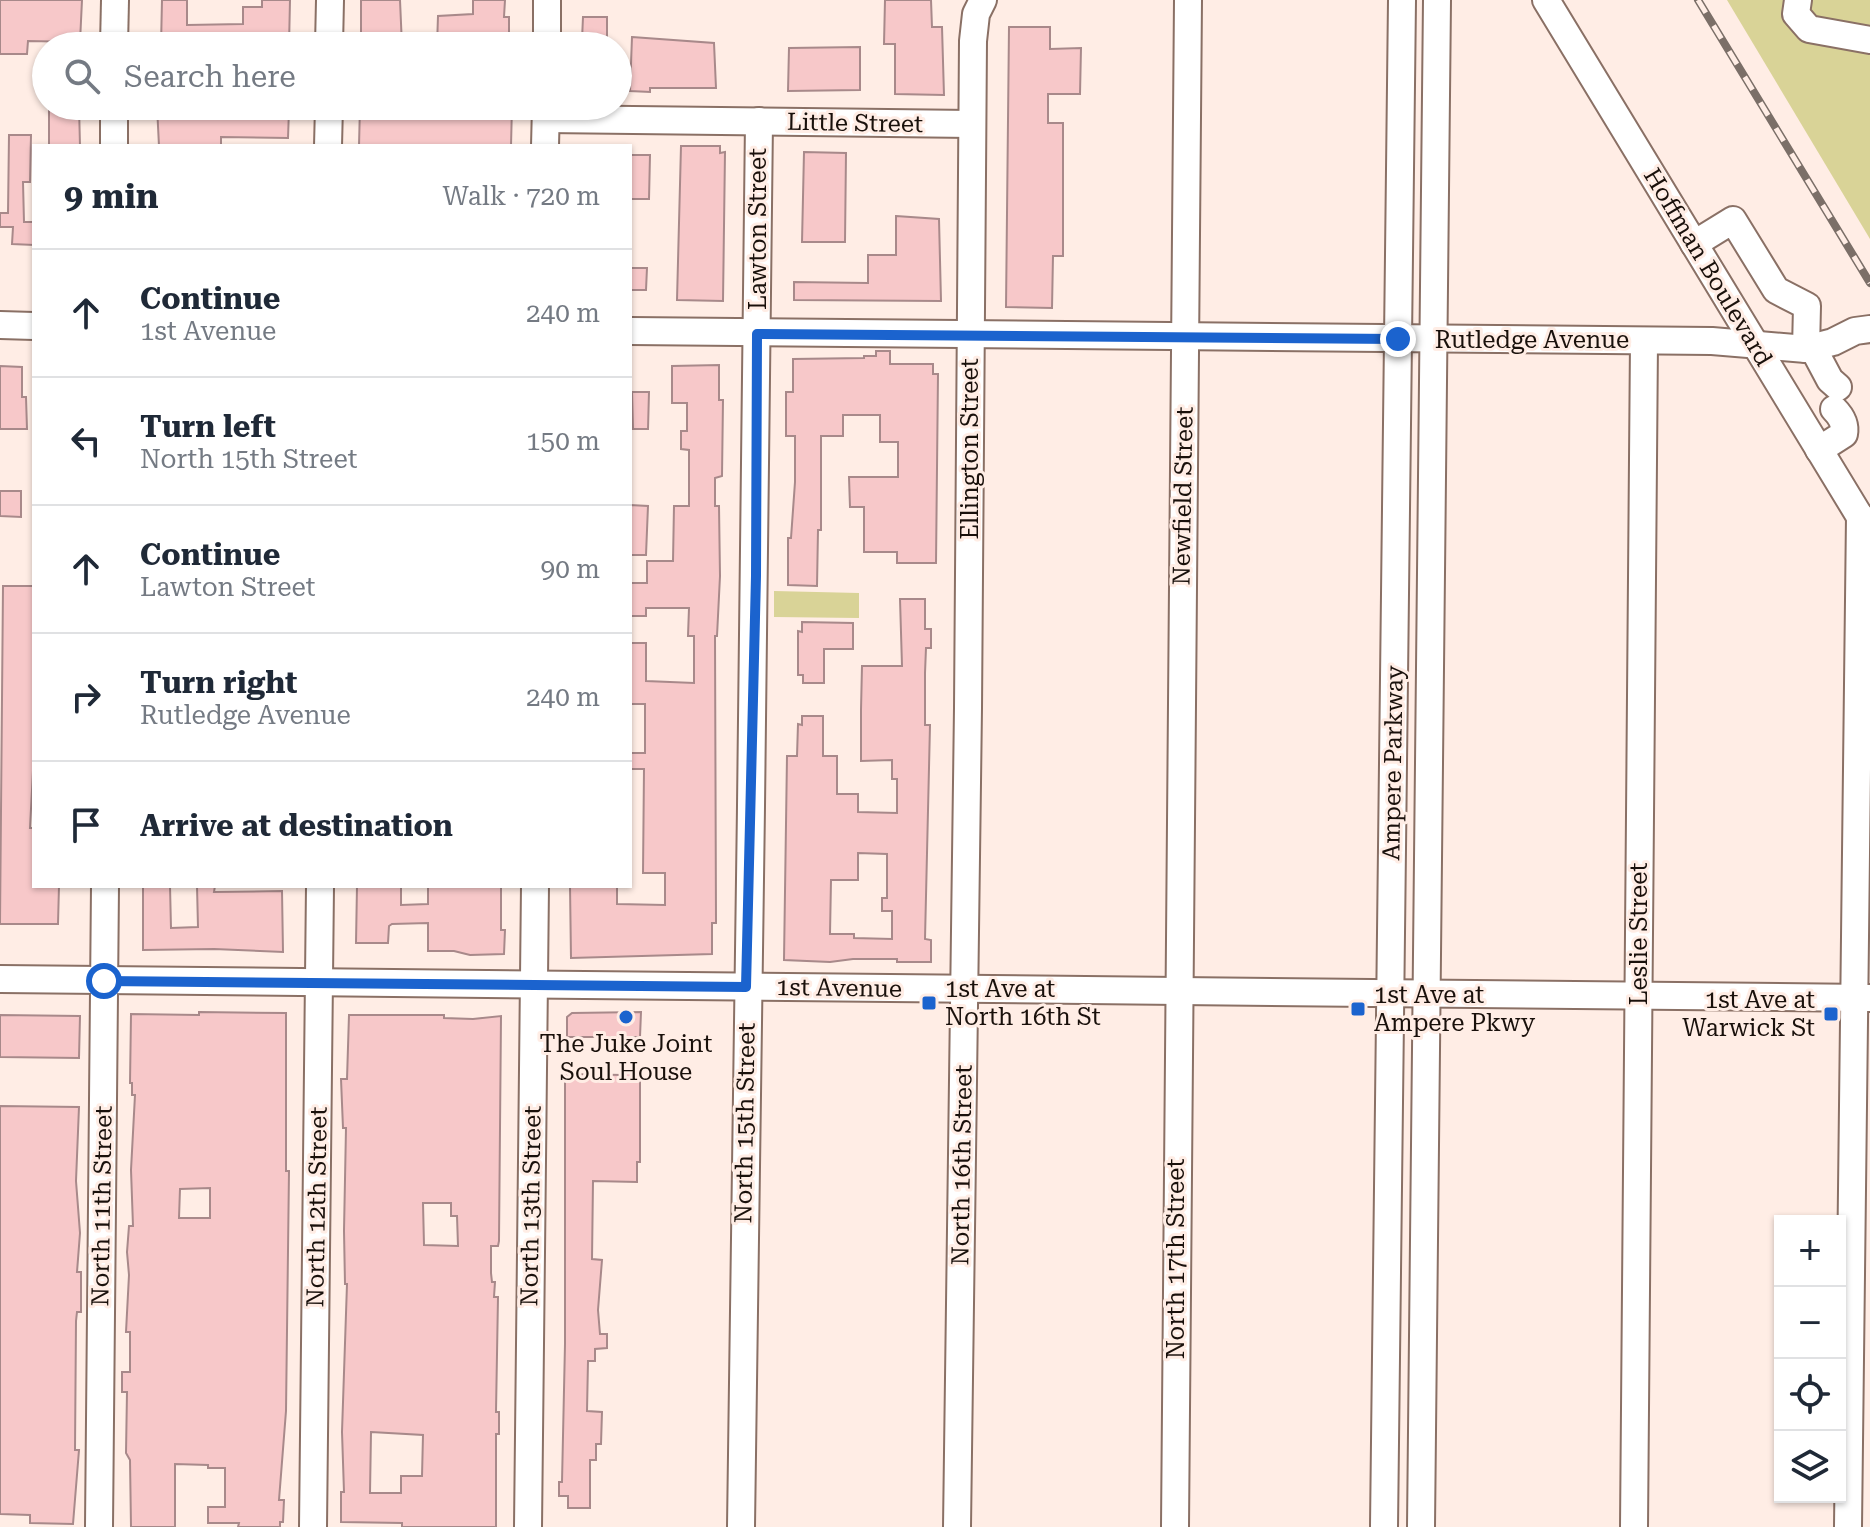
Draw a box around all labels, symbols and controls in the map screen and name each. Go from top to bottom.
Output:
search box [32,32,632,120]
icon: search [60,54,104,98]
text: Search here [124,59,296,94]
street label: Little Street [787,108,923,138]
street label: Lawton Street [744,148,772,310]
street label: Hoffman Boulevard [1638,163,1778,371]
text: 9 min [64,176,159,216]
text: Walk · 720 m [442,181,600,211]
text: Continue [140,281,280,316]
icon: ahead [64,291,108,335]
text: 240 m [526,298,600,328]
text: 1st Avenue [140,316,276,346]
route end [1380,321,1416,357]
street label: Rutledge Avenue [1435,326,1629,354]
street label: Ellington Street [956,358,984,540]
street label: Newfield Street [1167,406,1199,586]
text: Turn left [140,409,276,444]
icon: left [64,419,108,463]
text: 150 m [526,426,600,456]
text: North 15th Street [140,444,357,474]
text: Continue [140,537,280,572]
icon: ahead [64,547,108,591]
text: 90 m [541,554,600,584]
text: Lawton Street [140,572,316,602]
street label: Ampere Parkway [1377,664,1409,861]
text: Turn right [140,665,297,700]
icon: right [64,675,108,719]
text: 240 m [526,682,600,712]
text: Rutledge Avenue [140,700,351,730]
icon: arrive [64,803,108,847]
text: Arrive at destination [140,808,453,843]
street label: Leslie Street [1625,863,1653,1005]
route start [86,963,122,999]
street label: 1st Avenue [776,973,902,1003]
place label: 1st Ave at North 16th St [945,975,1101,1031]
place label: 1st Ave at Ampere Pkwy [1374,981,1536,1037]
place label: 1st Ave at Warwick St [1682,986,1815,1042]
marker: 1st Ave at North 16th St [920,994,938,1012]
marker: 1st Ave at Ampere Pkwy [1349,1000,1367,1018]
marker: 1st Ave at Warwick St [1822,1005,1840,1023]
marker: The Juke Joint Soul House [617,1008,635,1026]
street label: North 15th Street [729,1022,761,1224]
place label: The Juke Joint Soul House [540,1030,712,1086]
street label: North 16th Street [946,1064,978,1266]
street label: North 11th Street [86,1105,118,1307]
street label: North 13th Street [515,1105,547,1307]
street label: North 12th Street [301,1106,333,1308]
street label: North 17th Street [1162,1159,1190,1359]
map controls [1774,1215,1846,1503]
button: + [1774,1215,1846,1287]
button: − [1774,1287,1846,1359]
button: locate [1774,1359,1846,1431]
button: layers [1774,1431,1846,1503]

